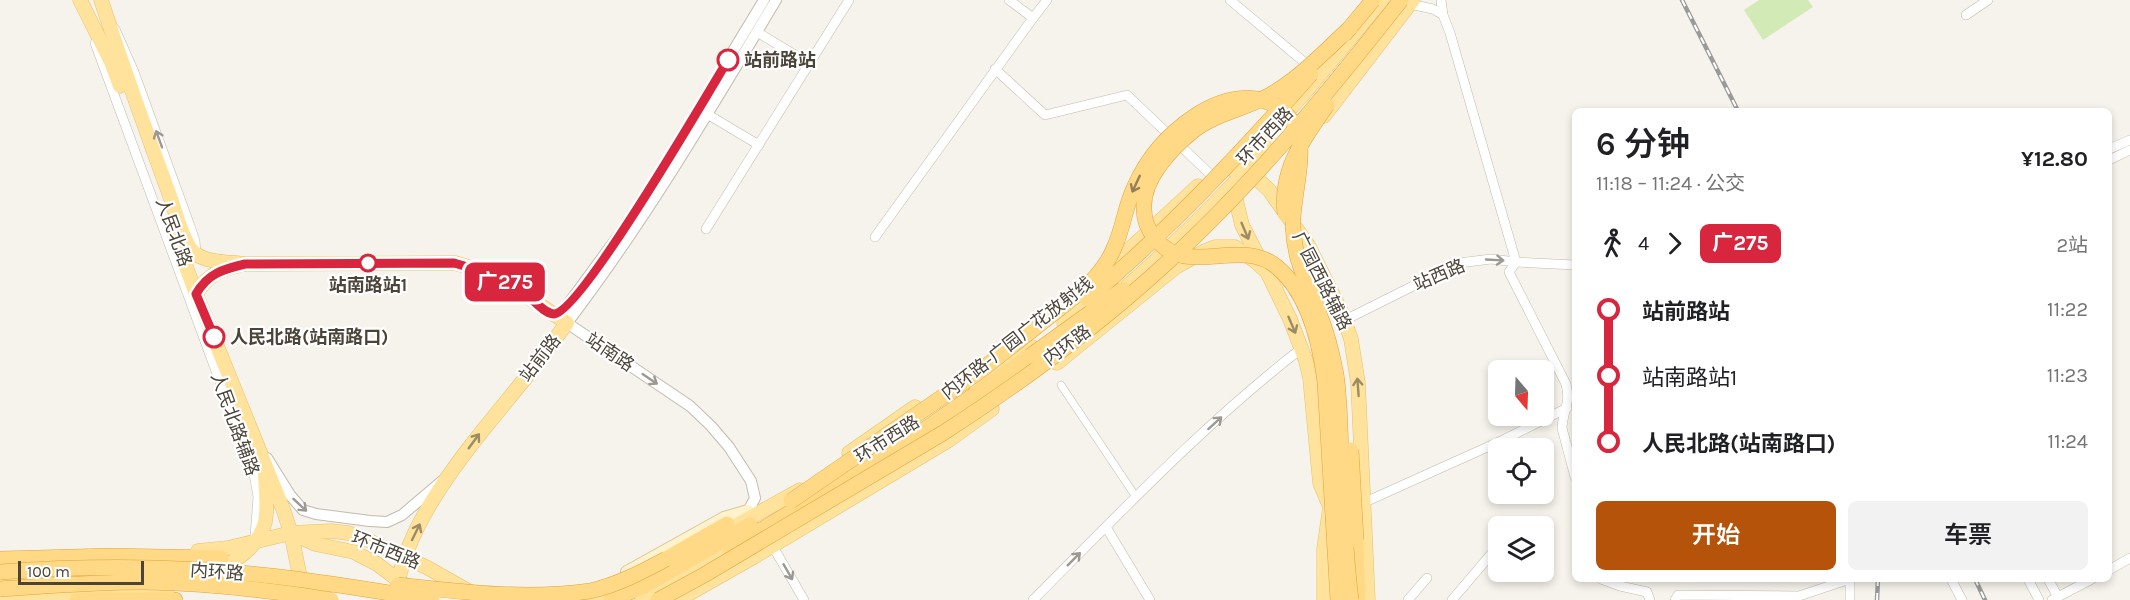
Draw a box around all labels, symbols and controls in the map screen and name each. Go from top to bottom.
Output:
marker: 站前路站 [717,49,739,71]
place label: 站前路站 [744,49,816,71]
street label: 环市西路 [1232,102,1298,170]
text: 6 分钟 [1596,125,1690,163]
one-way arrow [153,130,164,149]
text: ¥12.80 [2021,146,2088,172]
text: 11:18 – 11:24 · 公交 [1596,172,1745,195]
one-way arrow [1130,174,1142,192]
street label: 人民北路 [151,194,197,270]
one-way arrow [1240,221,1251,239]
icon: walk [1596,227,1629,260]
icon: forward [1658,227,1691,260]
street label: 广园西路辅路 [1288,228,1356,334]
text: 广275 [1712,231,1769,255]
text: 4 [1638,232,1649,255]
text: 2站 [2056,234,2088,257]
marker: 站南路站1 [359,254,377,272]
street label: 站西路 [1410,254,1468,296]
one-way arrow [1484,255,1504,266]
line badge: 广275 [463,262,547,302]
text: 广275 [477,270,533,294]
street label: 内环路-广园广花放射线 [937,272,1097,404]
place label: 站南路站1 [329,274,407,296]
text: 11:22 [2047,298,2088,321]
text: 站前路站 [1642,299,1730,325]
one-way arrow [1287,315,1298,333]
street label: 内环路 [1039,320,1095,370]
marker: 人民北路(站南路口) [203,326,225,348]
place label: 人民北路(站南路口) [230,326,388,348]
street label: 站南路 [581,328,639,376]
street label: 站前路 [515,330,565,386]
north arrow [1488,360,1554,426]
map controls [1488,360,1554,582]
text: 11:23 [2047,364,2088,387]
text: 站南路站1 [1642,365,1737,391]
street label: 人民北路辅路 [206,369,264,479]
one-way arrow [641,373,658,385]
one-way arrow [1353,378,1364,398]
street label: 环市西路 [851,411,923,467]
one-way arrow [1207,416,1222,430]
text: 11:24 [2047,430,2088,453]
text: 人民北路(站南路口) [1642,431,1836,457]
one-way arrow [468,434,480,450]
button: locate [1488,438,1554,504]
one-way arrow [292,498,307,512]
button: 开始 [1596,501,1836,570]
button: 车票 [1848,501,2088,570]
button: layers [1488,516,1554,582]
one-way arrow [411,523,423,541]
street label: 环市西路 [349,526,423,574]
one-way arrow [1067,551,1082,566]
scale bar [18,558,144,586]
street label: 内环路 [189,559,245,585]
text: 100 m [27,562,70,581]
one-way arrow [783,563,794,581]

